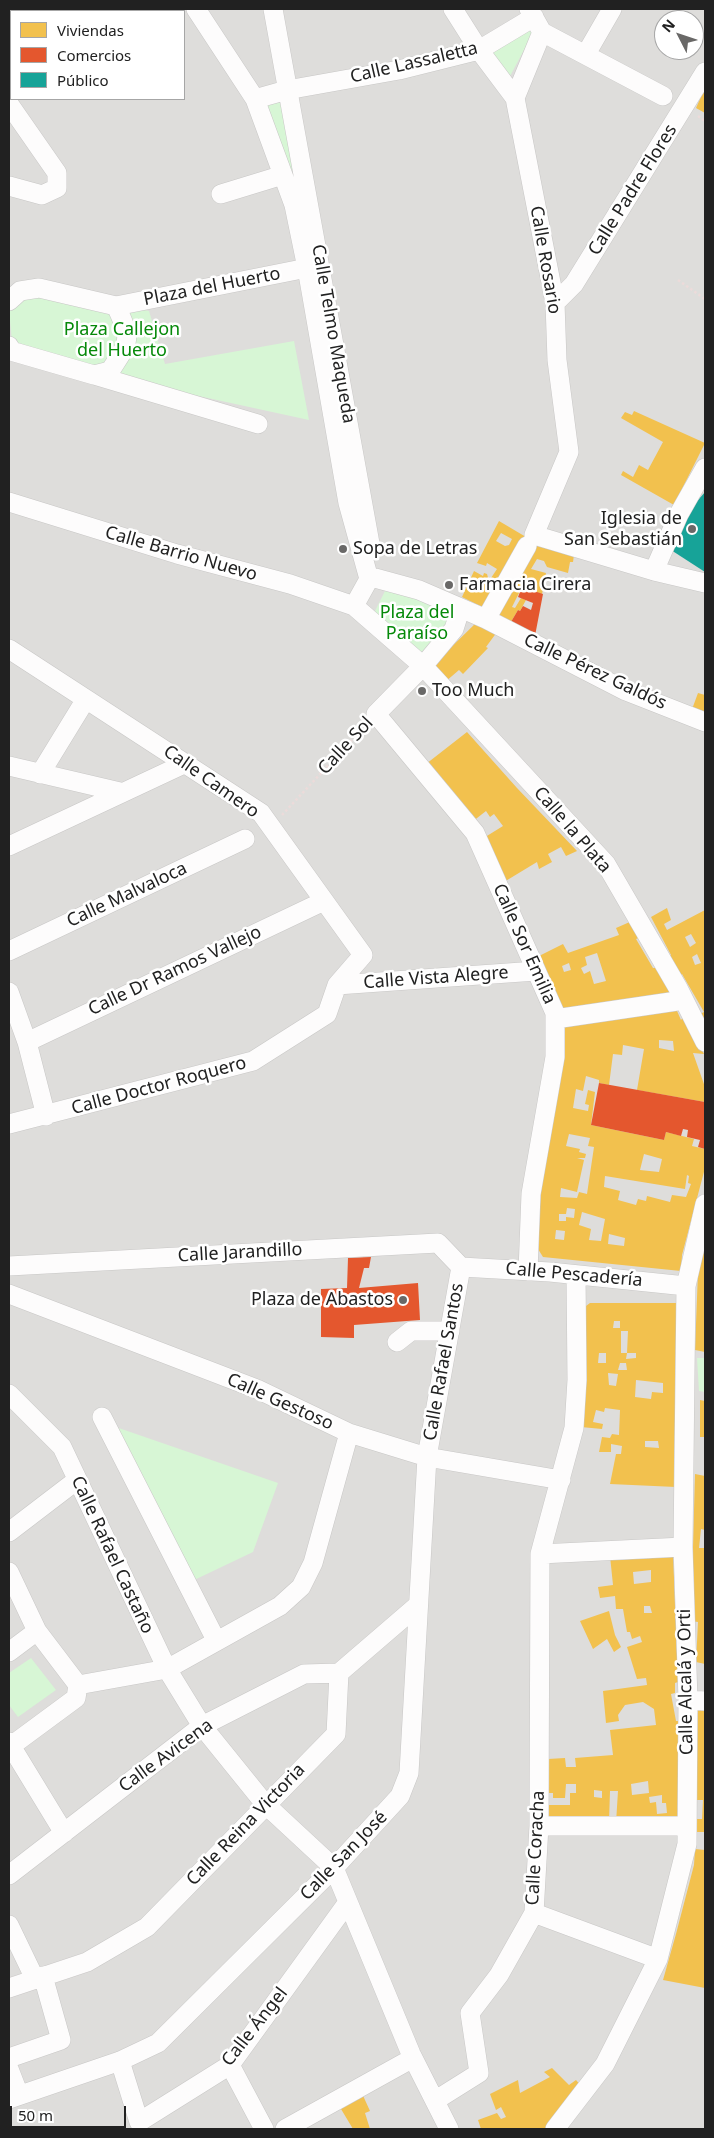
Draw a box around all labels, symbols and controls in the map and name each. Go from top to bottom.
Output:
legend [10,10,185,100]
north arrow [654,10,704,60]
text: N [657,15,679,36]
text: Viviendas [57,20,124,40]
street label: Calle Lassaletta [348,38,480,88]
text: Comercios [57,45,131,65]
text: Público [57,70,109,90]
street label: Calle Padre Flores [584,121,682,259]
street label: Calle Rosario [525,204,565,316]
street label: Calle Telmo Maqueda [307,243,359,425]
street label: Plaza del Huerto [142,263,282,311]
park label: Plaza Callejon del Huerto [64,319,180,362]
place label: Iglesia de San Sebastián [564,508,682,550]
street label: Calle Barrio Nuevo [103,522,259,586]
marker: Iglesia de San Sebastián [686,523,698,535]
place label: Sopa de Letras [353,538,477,560]
marker: Sopa de Letras [337,543,349,555]
place label: Farmacia Cirera [459,574,591,596]
marker: Farmacia Cirera [443,579,455,591]
park label: Plaza del Paraíso [380,602,454,644]
street label: Calle Pérez Galdós [520,629,670,715]
place label: Too Much [432,680,514,702]
marker: Too Much [416,685,428,697]
street label: Calle Sol [314,713,378,779]
street label: Calle Camero [159,741,263,823]
street label: Calle la Plata [529,782,615,878]
street label: Calle Malvaloca [63,858,191,932]
street label: Calle Sor Emilia [488,881,560,1007]
street label: Calle Dr Ramos Vallejo [85,921,265,1021]
street label: Calle Vista Alegre [363,962,509,994]
street label: Calle Doctor Roquero [69,1052,249,1120]
street label: Calle Jarandillo [177,1239,303,1267]
street label: Calle Pescadería [505,1258,643,1292]
street label: Calle Rafael Santos [419,1281,469,1443]
place label: Plaza de Abastos [251,1289,393,1311]
marker: Plaza de Abastos [397,1294,409,1306]
street label: Calle Gestoso [223,1369,337,1435]
street label: Calle Rafael Castaño [66,1473,158,1637]
street label: Calle Alcalá y Orti [674,1609,698,1755]
street label: Calle Avicena [115,1715,217,1797]
street label: Calle Reina Victoria [182,1760,310,1890]
street label: Calle Coracha [522,1790,550,1906]
street label: Calle San José [296,1807,392,1905]
street label: Calle Ángel [218,1983,292,2071]
scale bar [12,2096,129,2128]
text: 50 m [18,2105,53,2125]

